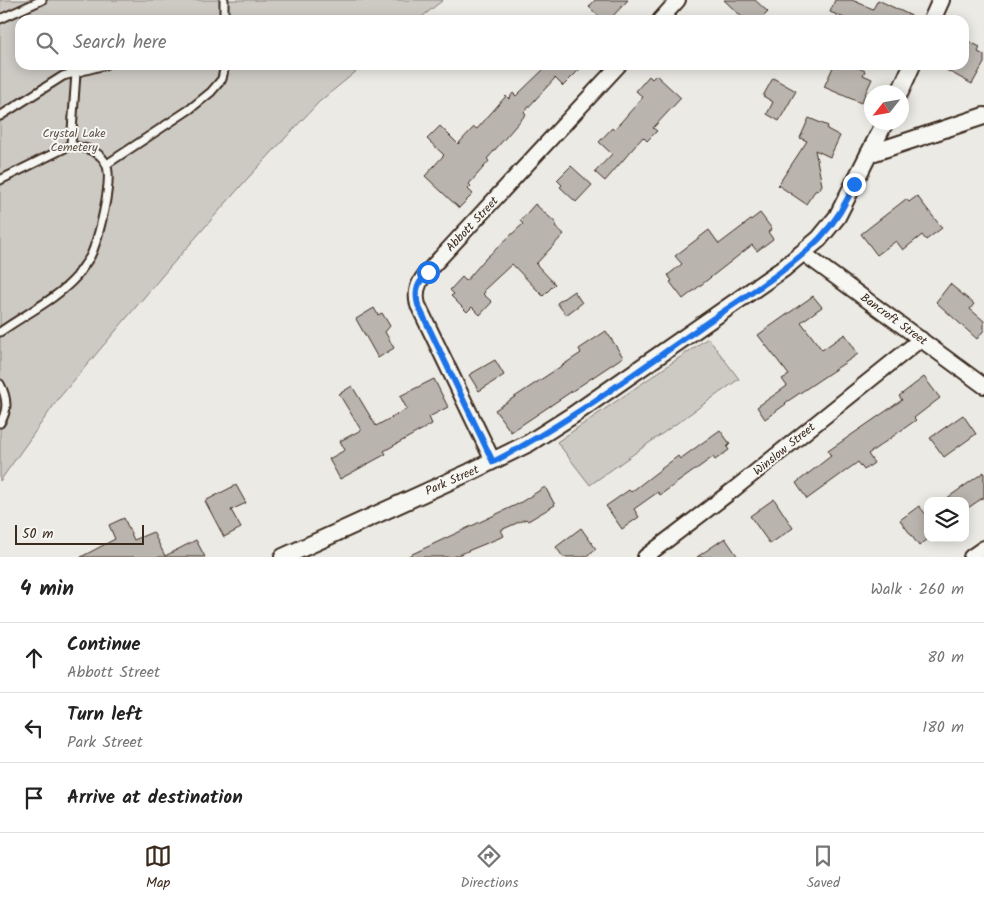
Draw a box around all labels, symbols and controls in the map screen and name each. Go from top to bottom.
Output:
search box [15,15,969,70]
text: Search here [73,28,167,58]
icon: search [33,29,61,57]
north arrow [864,85,909,130]
park label: Crystal Lake Cemetery [42,124,106,157]
route end [843,173,866,196]
street label: Abbott Street [442,192,503,256]
route start [417,261,440,284]
street label: Bancroft Street [856,289,931,350]
street label: Winslow Street [749,418,820,481]
street label: Park Street [422,460,482,501]
map controls [924,497,969,542]
button: layers [924,497,969,542]
scale bar [15,522,144,545]
text: 50 m [22,523,53,545]
text: 4 min [20,573,74,606]
text: Walk · 260 m [871,577,964,602]
text: Continue [67,630,140,660]
icon: ahead [20,644,48,672]
text: 80 m [927,645,964,670]
text: Abbott Street [67,660,160,685]
text: Turn left [67,700,142,730]
icon: left [20,714,48,742]
text: 180 m [922,715,964,740]
text: Park Street [67,730,143,755]
text: Arrive at destination [67,783,243,813]
icon: arrive [20,784,48,812]
tab: Map [144,842,172,894]
tab: Directions [460,842,518,894]
tab: Saved [807,842,840,894]

